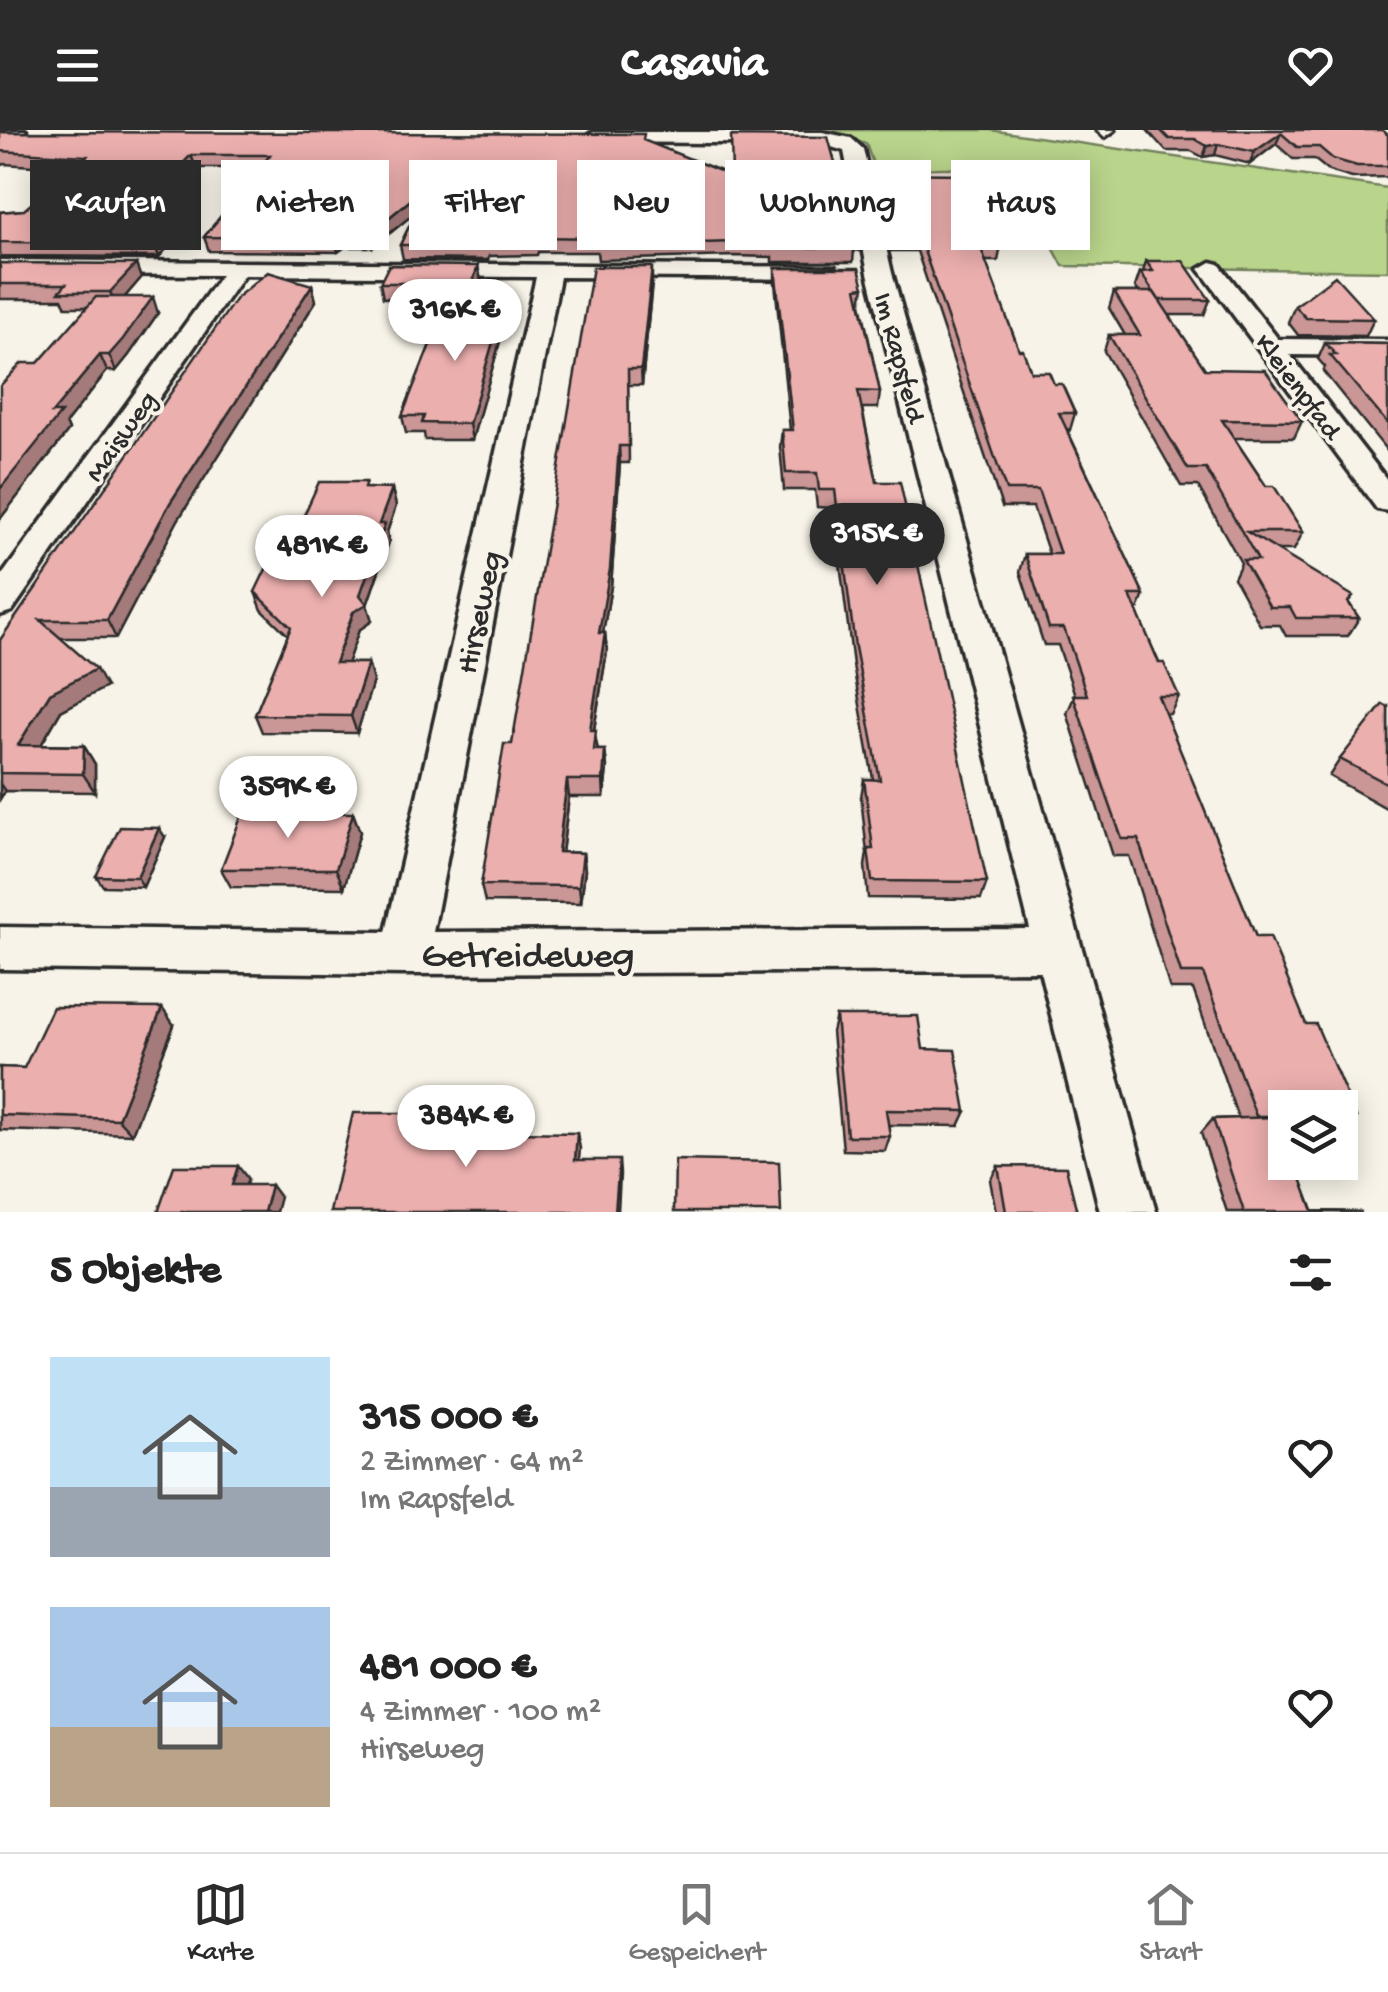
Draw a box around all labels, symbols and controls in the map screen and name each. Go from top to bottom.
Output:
icon: menu [50,38,105,93]
icon: heart [1283,38,1338,93]
text: Casavia [621,39,767,92]
chip: Kaufen [30,160,201,250]
chip: Mieten [221,160,389,250]
chip: Filter [409,160,557,250]
chip: Neu [577,160,705,250]
chip: Wohnung [725,160,931,250]
chip: Haus [951,160,1090,250]
pin: 316K € [374,279,536,364]
street label: Im Rapsfeld [864,290,931,429]
text: 316K € [410,292,500,330]
street label: Kleienpfad [1246,328,1349,449]
street label: Maisweg [80,386,166,489]
pin: 315K € [796,503,958,588]
pin: 481K € [241,515,403,600]
text: 315K € [832,516,922,554]
text: 481K € [277,528,367,566]
street label: Hirseweg [450,548,513,678]
pin: 359K € [207,756,369,841]
text: 359K € [241,769,335,807]
street label: Getreideweg [422,936,634,980]
pin: 384K € [385,1085,547,1170]
map controls [1268,1090,1358,1180]
button: layers [1268,1090,1358,1180]
text: 384K € [419,1098,513,1136]
icon: filters [1283,1245,1338,1300]
text: 5 Objekte [50,1248,221,1297]
text: 315 000 € [360,1395,537,1444]
icon: home [130,1397,250,1517]
icon: heart [1283,1430,1338,1485]
text: 2 Zimmer · 64 m² [360,1444,584,1482]
text: Im Rapsfeld [360,1482,512,1520]
text: 481 000 € [360,1645,536,1694]
icon: home [130,1647,250,1767]
icon: heart [1283,1680,1338,1735]
text: 4 Zimmer · 100 m² [360,1694,601,1732]
text: Hirseweg [360,1732,484,1770]
tab: Karte [187,1877,254,1970]
tab: Gespeichert [628,1877,765,1970]
tab: Start [1140,1877,1201,1970]

